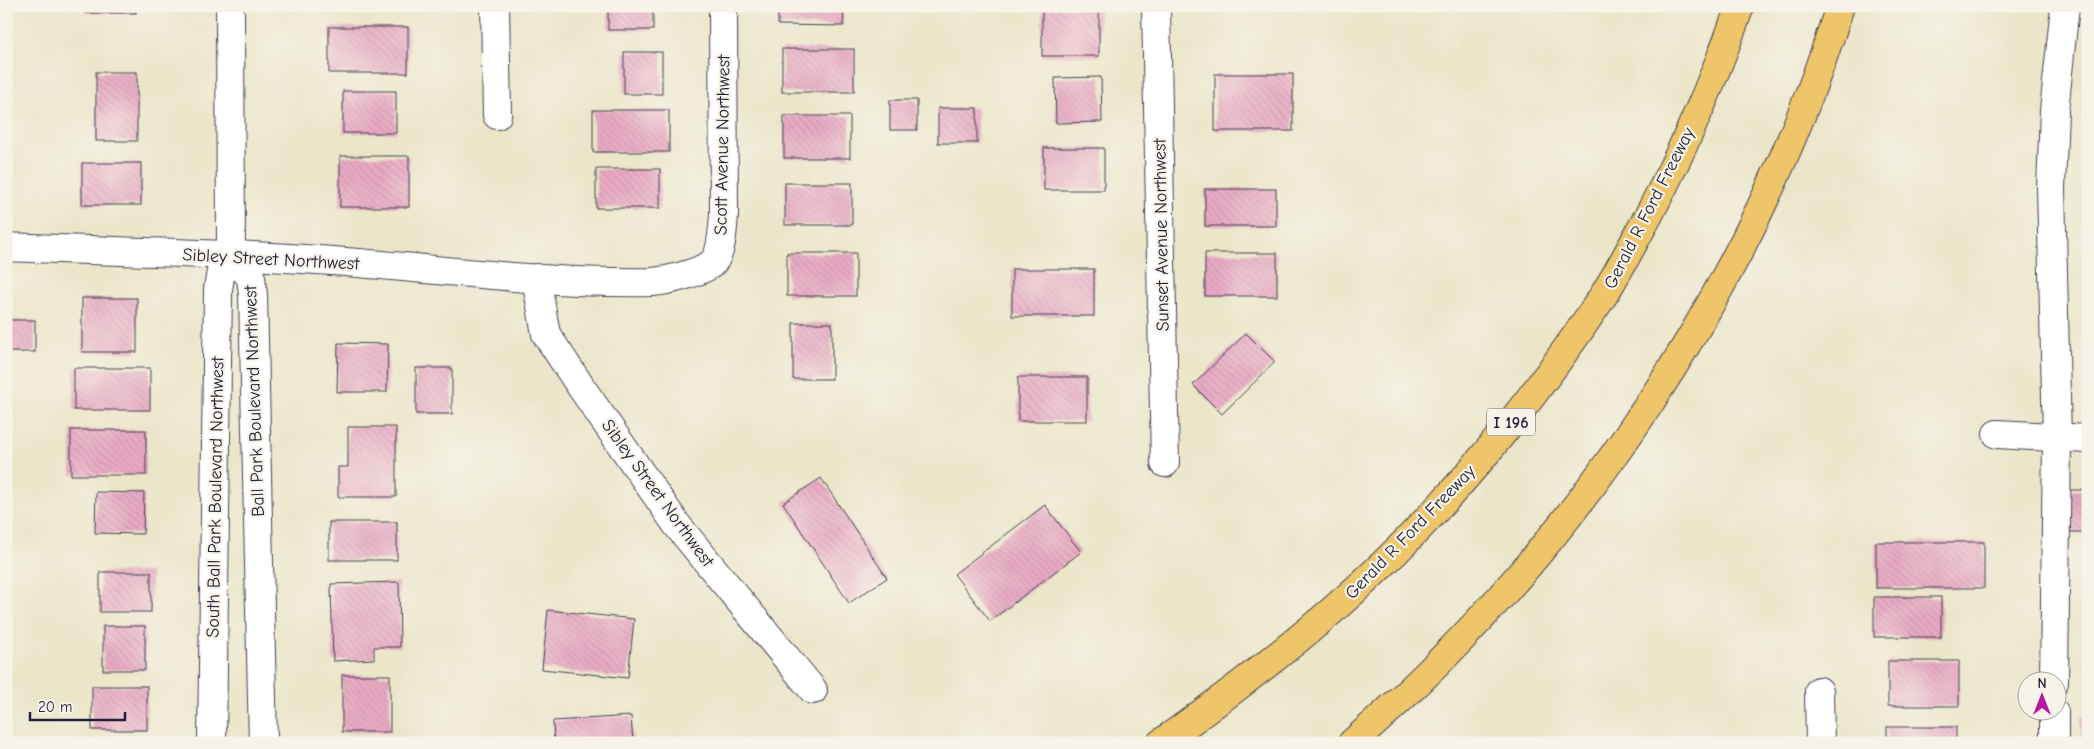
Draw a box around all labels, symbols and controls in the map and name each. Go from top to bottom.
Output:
street label: Scott Avenue Northwest [710,54,735,235]
street label: Gerald R Ford Freeway [1600,123,1700,292]
street label: Sunset Avenue Northwest [1149,138,1174,332]
street label: Sibley Street Northwest [182,244,361,275]
street label: Ball Park Boulevard Northwest [240,284,269,517]
street label: South Ball Park Boulevard Northwest [203,355,228,638]
road number: I 196 [1487,408,1535,436]
street label: Sibley Street Northwest [597,415,719,572]
street label: Gerald R Ford Freeway [1341,460,1480,604]
north arrow [2016,672,2066,722]
text: N [2037,675,2047,692]
scale bar [30,689,125,721]
text: 20 m [38,698,72,716]

